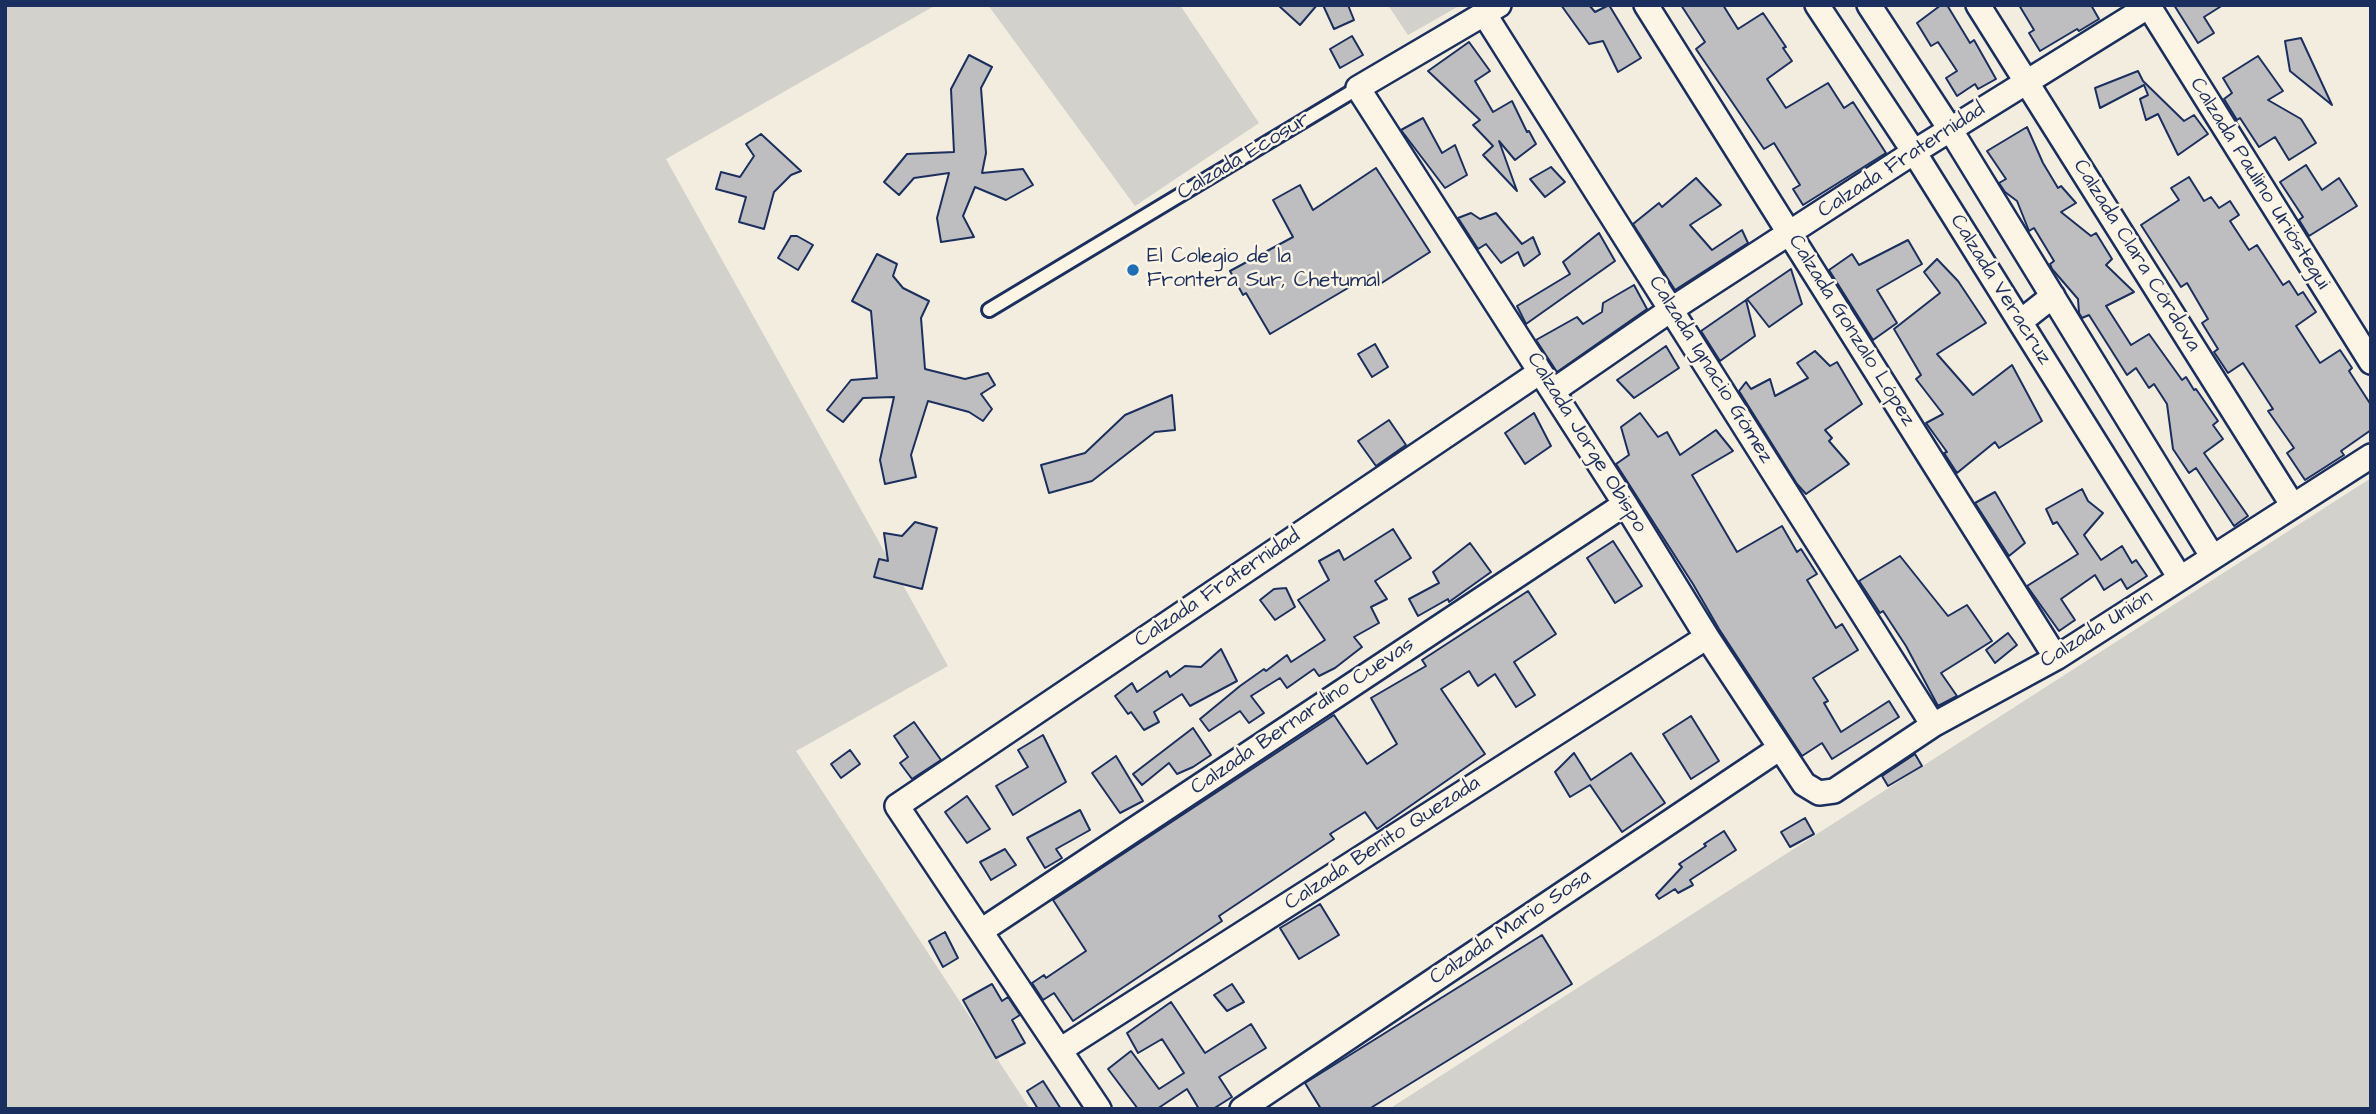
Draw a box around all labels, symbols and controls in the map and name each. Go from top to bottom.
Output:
street label: Calzada Paulino Urióstegui [2183,73,2335,295]
street label: Calzada Fraternidad [1814,98,1990,224]
street label: Calzada Ecosur [1173,108,1315,206]
street label: Calzada Clara Córdova [2067,155,2205,357]
street label: Calzada Veracruz [1944,210,2056,370]
street label: Calzada Gonzalo López [1782,231,1920,431]
place label: El Colegio de la Frontera Sur, Chetumal [1147,245,1380,295]
marker: El Colegio de la Frontera Sur, Chetumal [1125,262,1141,278]
street label: Calzada Ignacio Gómez [1642,272,1778,468]
street label: Calzada Jorge Obispo [1520,348,1652,538]
street label: Calzada Fraternidad [1131,524,1305,654]
street label: Calzada Unión [2036,586,2158,674]
street label: Calzada Bernardino Cuevas [1186,633,1420,801]
street label: Calzada Benito Quezada [1281,771,1485,917]
street label: Calzada Mario Sosa [1425,865,1597,991]

